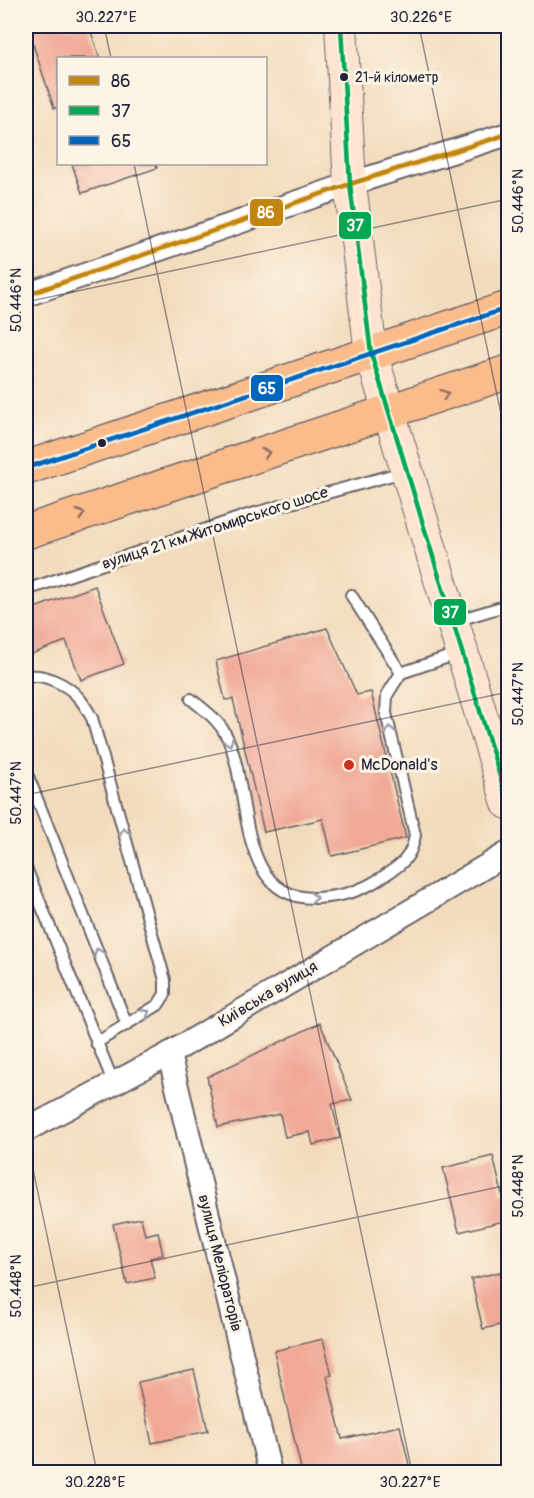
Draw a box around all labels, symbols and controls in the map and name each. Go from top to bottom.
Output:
text: 30.227°E [76,8,137,27]
text: 30.226°E [390,8,452,27]
legend [57,57,267,165]
place label: 21-й кілометр [355,69,439,86]
text: 86 [111,70,131,93]
marker: 21-й кілометр [338,71,350,83]
text: 37 [111,100,131,123]
text: 65 [111,130,131,153]
text: 50.446°N [509,169,528,233]
line badge: 86 [249,198,284,227]
text: 86 [257,203,275,223]
line badge: 37 [338,211,372,240]
text: 37 [346,216,364,236]
text: 50.446°N [7,268,26,332]
line badge: 65 [250,374,284,402]
text: 65 [258,379,276,399]
one-way arrow [439,389,450,401]
unlabelled marker [96,437,108,449]
one-way arrow [260,447,271,460]
street label: вулиця 21 км Житомирського шосе [99,482,331,574]
one-way arrow [75,509,86,521]
line badge: 37 [433,598,467,626]
text: 37 [441,603,459,623]
text: 50.447°N [509,662,528,726]
one-way arrow [384,726,397,736]
one-way arrow [222,736,234,747]
place label: McDonald's [361,755,438,775]
marker: McDonald's [342,758,356,772]
text: 50.447°N [7,761,26,825]
one-way arrow [118,827,131,837]
one-way arrow [309,892,318,904]
one-way arrow [93,947,105,958]
street label: Київська вулиця [215,957,321,1031]
one-way arrow [140,1009,150,1021]
text: 50.448°N [509,1154,528,1218]
street label: вулиця Меліораторів [193,1192,247,1334]
text: 50.448°N [7,1254,26,1318]
text: 30.228°E [65,1473,125,1492]
text: 30.227°E [380,1473,441,1492]

